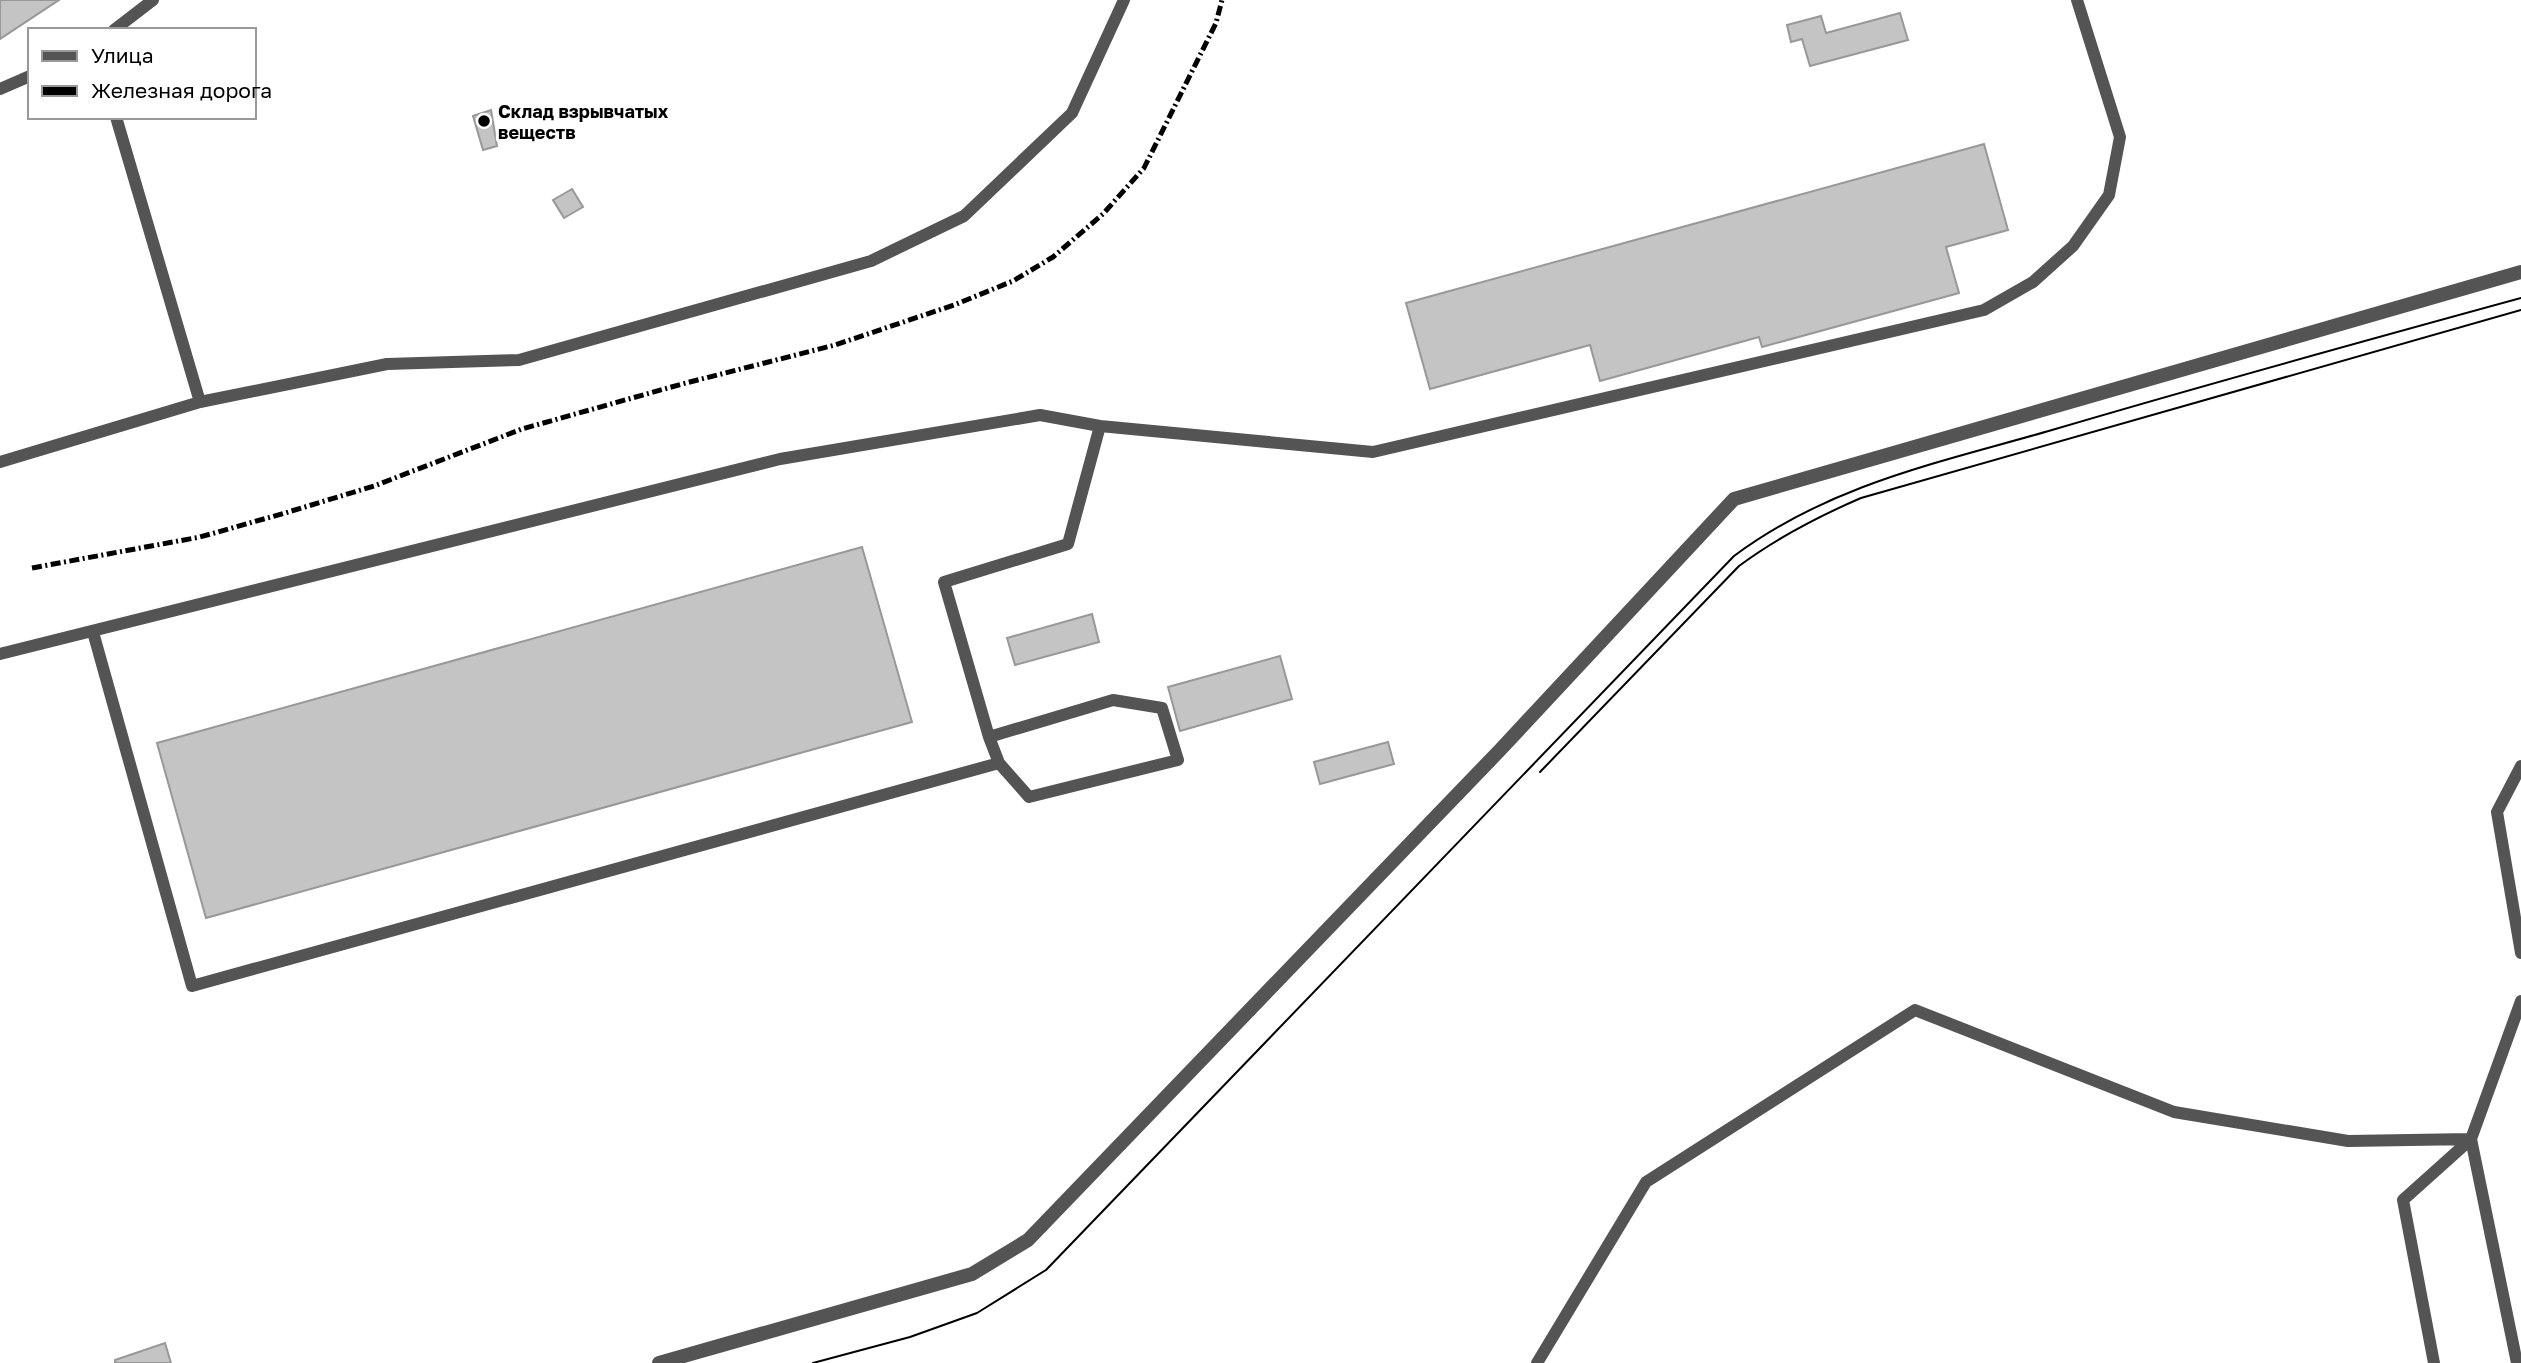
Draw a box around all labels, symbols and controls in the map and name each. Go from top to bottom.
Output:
legend [28,28,256,119]
text: Улица [91,42,154,68]
text: Железная дорога [91,77,272,103]
place label: Склад взрывчатых веществ [498,100,669,143]
marker: Склад взрывчатых веществ [476,113,492,129]

